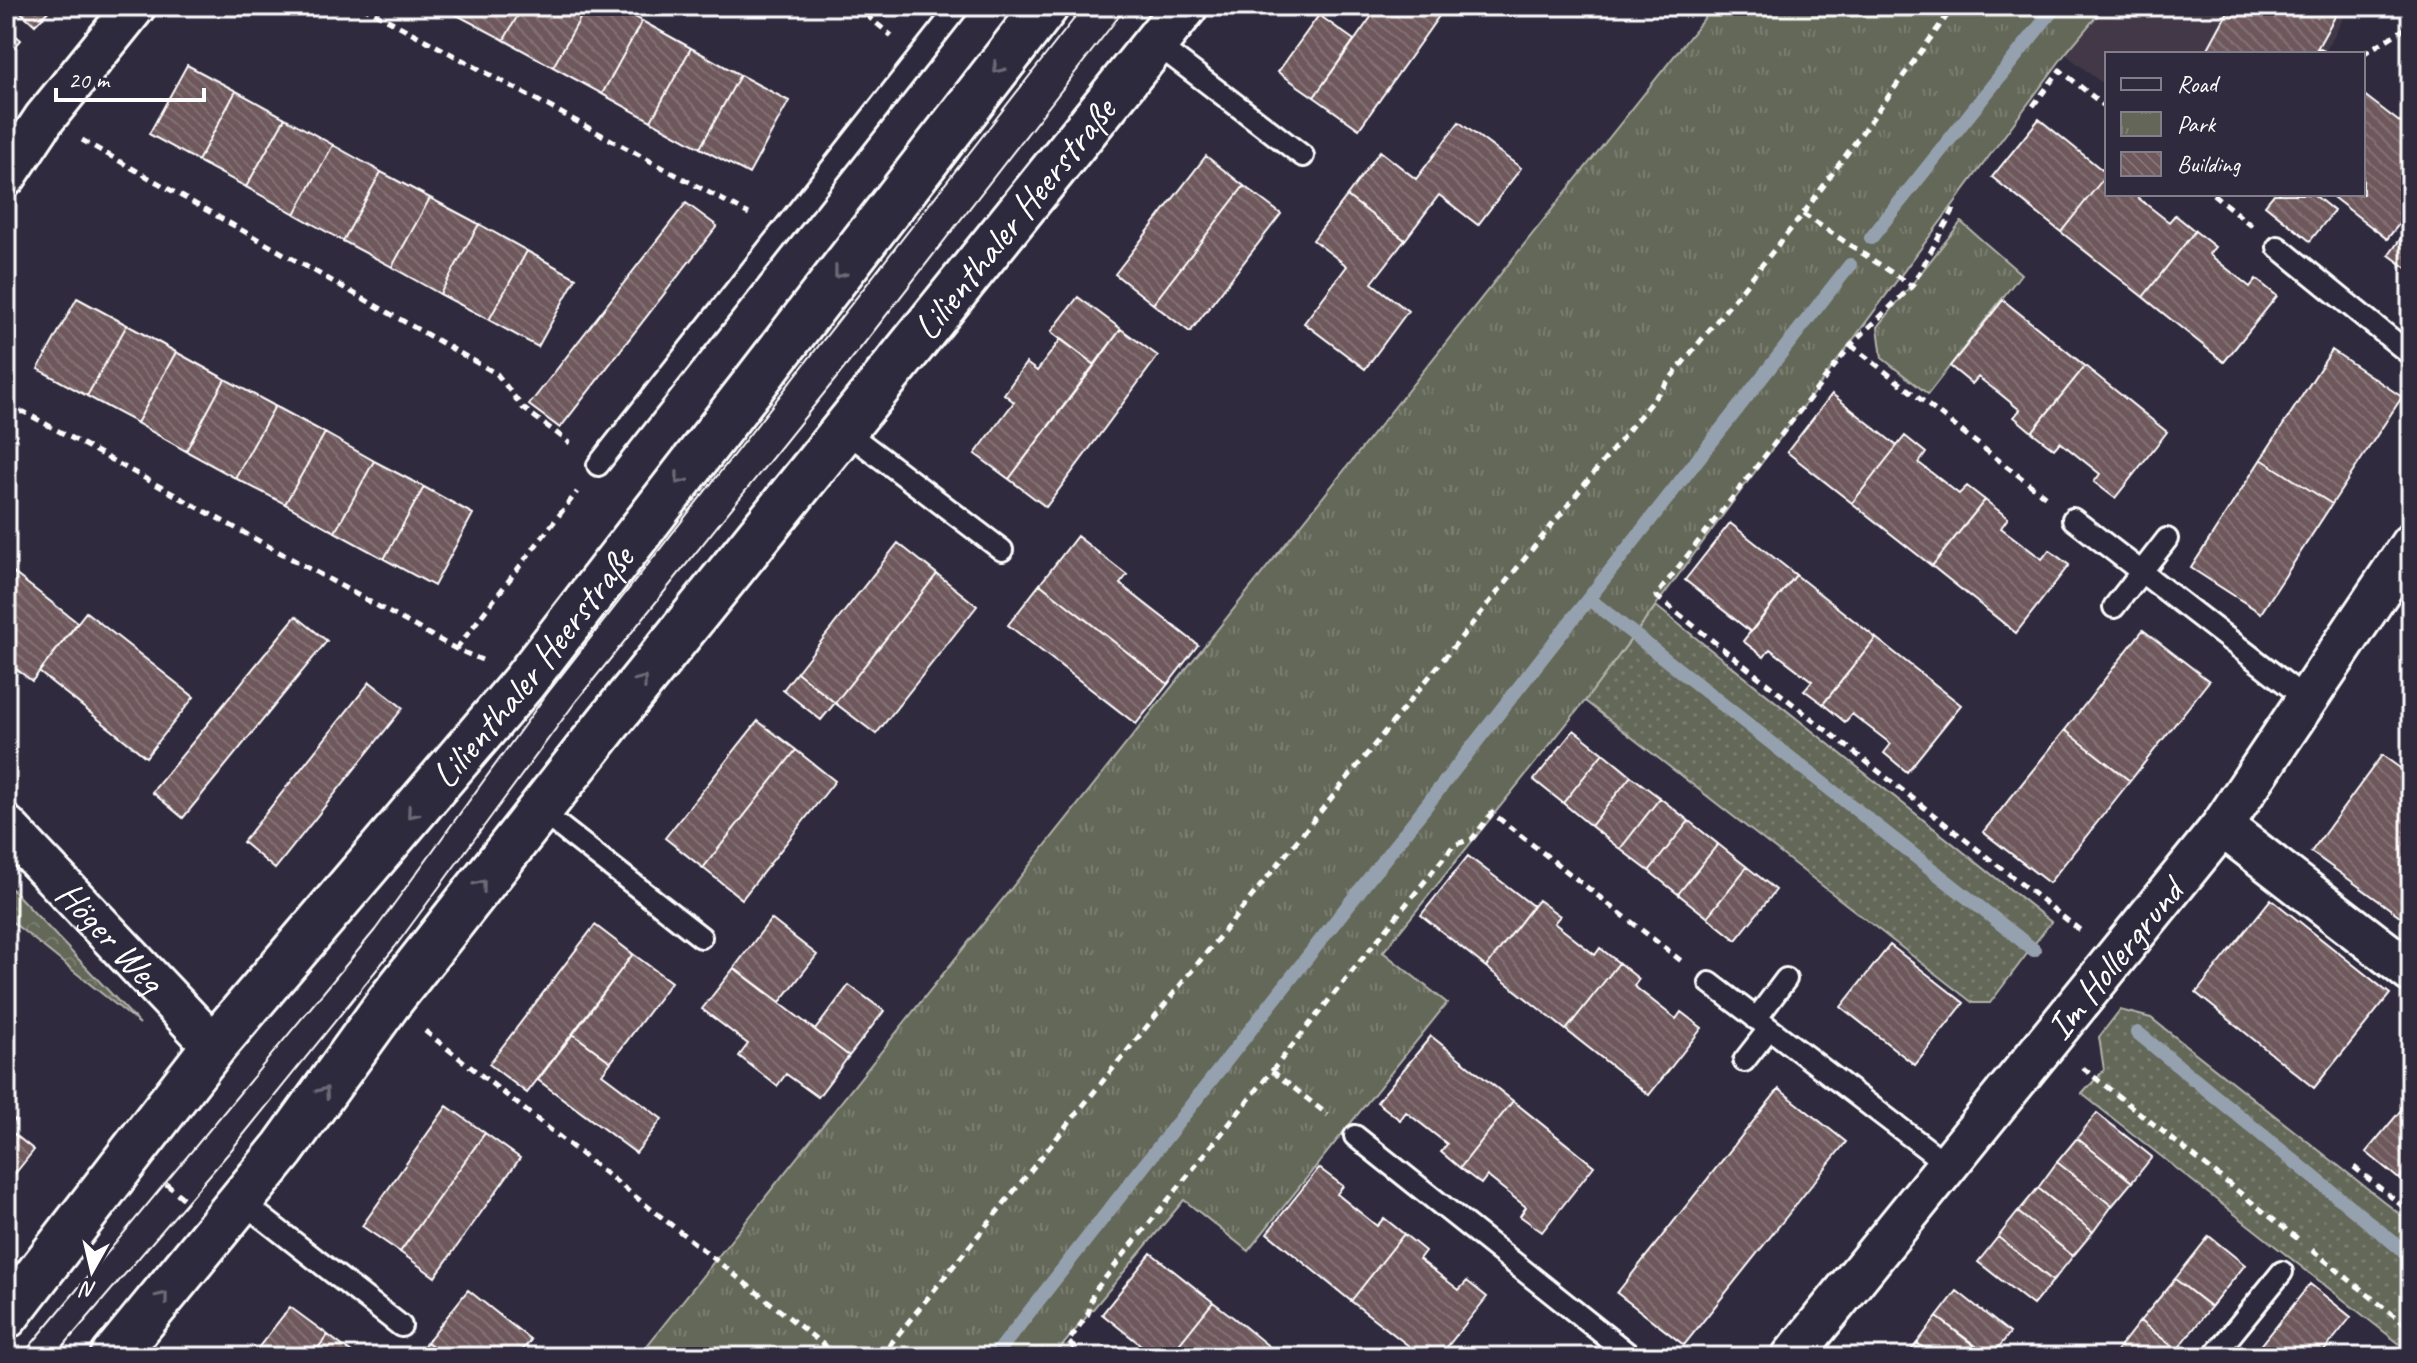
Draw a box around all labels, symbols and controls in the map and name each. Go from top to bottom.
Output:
scale bar [56,52,204,102]
legend [2105,52,2365,196]
one-way arrow [993,59,1007,74]
text: 20 m [68,65,111,95]
text: Road [2177,69,2221,99]
street label: Lilienthaler Heerstraße [903,86,1127,349]
text: Park [2177,109,2217,139]
text: Building [2177,149,2242,179]
one-way arrow [834,264,849,279]
one-way arrow [676,470,690,485]
street label: Lilienthaler Heerstraße [421,535,646,798]
one-way arrow [632,676,647,690]
one-way arrow [407,804,422,818]
street label: Im Hollergrund [2036,865,2197,1049]
street label: Höger Weg [46,871,176,1004]
one-way arrow [471,879,485,894]
one-way arrow [314,1087,328,1101]
north arrow [52,1231,132,1311]
text: N [77,1275,98,1305]
one-way arrow [153,1291,168,1306]

